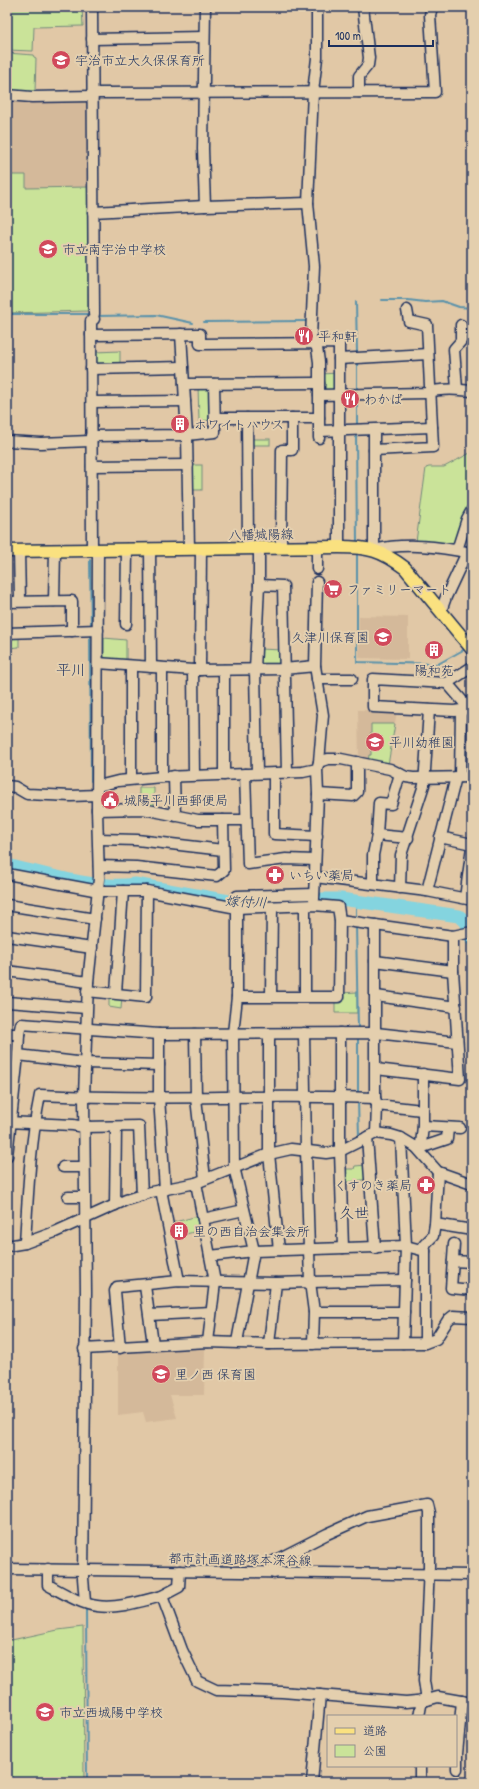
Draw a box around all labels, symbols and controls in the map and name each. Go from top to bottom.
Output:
scale bar [329,22,433,48]
text: 100 m [335,27,361,44]
school or university icon: 宇治市立大久保保育所 [50,49,72,71]
place label: 宇治市立大久保保育所 [75,51,205,69]
school or university icon: 市立南宇治中学校 [37,238,59,260]
place label: 市立南宇治中学校 [62,240,166,258]
restaurant icon: 平和軒 [293,325,315,347]
place label: 平和軒 [318,327,357,345]
restaurant icon: わかば [339,388,361,410]
place label: わかば [364,390,403,408]
building icon: ホワイトハウス [169,413,191,435]
place label: ホワイトハウス [194,415,284,433]
street label: 八幡城陽線 [228,524,295,544]
supermarket icon: ファミリーマート [322,578,344,600]
place label: ファミリーマート [347,580,451,598]
school or university icon: 久津川保育園 [372,626,394,648]
place label: 久津川保育園 [291,628,369,646]
building icon: 陽和苑 [423,639,445,661]
district label: 平川 [56,659,86,680]
place label: 陽和苑 [414,661,454,679]
school or university icon: 平川幼稚園 [364,731,386,753]
place label: 平川幼稚園 [389,733,454,751]
public building icon: 城陽平川西郵便局 [99,789,121,811]
place label: 城陽平川西郵便局 [124,791,228,809]
pharmacy icon: いちい薬局 [264,864,286,886]
place label: いちい薬局 [289,866,354,884]
water label: 嫁付川 [225,890,267,912]
pharmacy icon: くすのき薬局 [415,1174,437,1196]
place label: くすのき薬局 [334,1176,412,1194]
district label: 久世 [339,1202,369,1223]
building icon: 里の西自治会集会所 [168,1220,190,1242]
place label: 里の西自治会集会所 [193,1222,310,1240]
school or university icon: 里ノ西 保育園 [150,1363,172,1385]
place label: 里ノ西 保育園 [175,1365,256,1383]
street label: 都市計画道路塚本深谷線 [168,1549,313,1569]
school or university icon: 市立西城陽中学校 [34,1701,56,1723]
place label: 市立西城陽中学校 [59,1703,163,1721]
legend [327,1715,457,1767]
text: 道路 [363,1722,387,1739]
text: 公園 [363,1742,387,1759]

